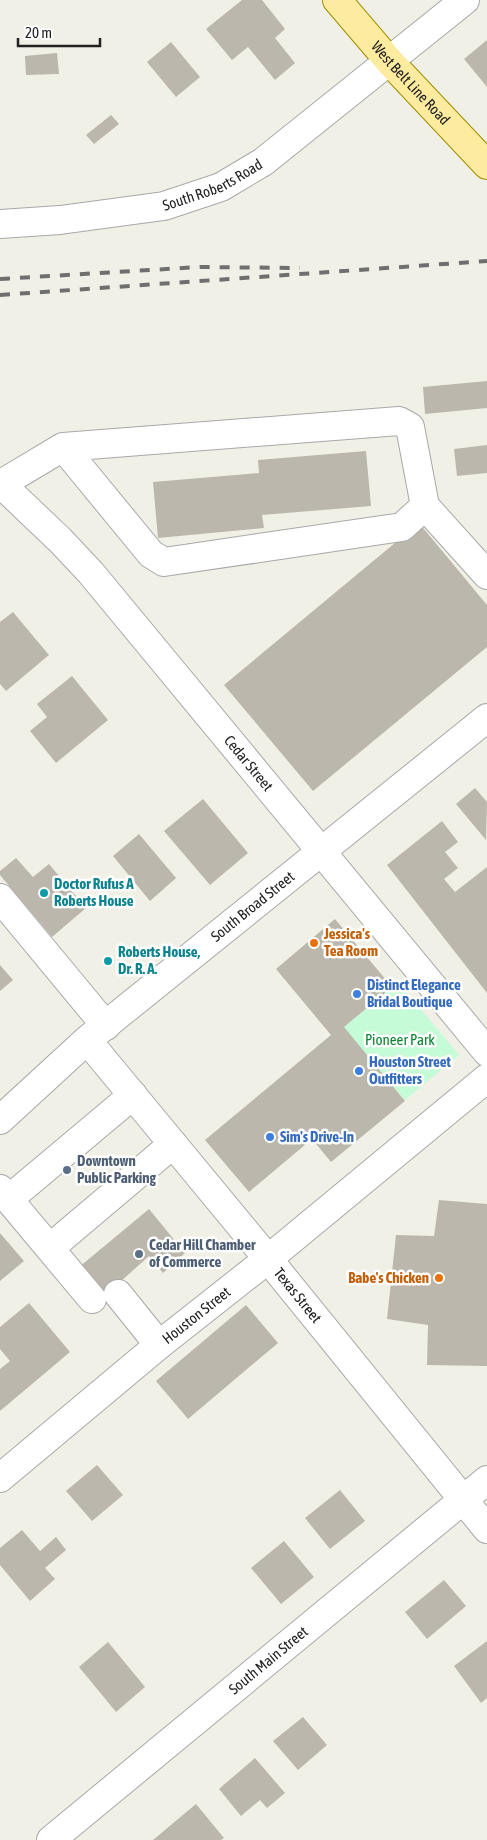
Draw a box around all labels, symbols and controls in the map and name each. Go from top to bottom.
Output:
scale bar [18,15,100,47]
text: 20 m [25,24,52,41]
street label: West Belt Line Road [368,38,454,128]
street label: South Roberts Road [160,155,265,214]
street label: Cedar Street [221,732,277,794]
street label: South Broad Street [207,868,298,945]
place label: Doctor Rufus A Roberts House [54,875,134,909]
marker: Doctor Rufus A Roberts House [38,887,50,899]
place label: Jessica's Tea Room [323,925,378,959]
marker: Jessica's Tea Room [308,937,320,949]
place label: Roberts House, Dr. R. A. [118,943,201,977]
marker: Roberts House, Dr. R. A. [102,955,114,967]
place label: Distinct Elegance Bridal Boutique [367,976,461,1010]
marker: Distinct Elegance Bridal Boutique [351,988,363,1000]
park label: Pioneer Park [365,1031,435,1048]
place label: Houston Street Outfitters [369,1053,451,1087]
marker: Houston Street Outfitters [353,1065,365,1077]
place label: Sim's Drive-In [280,1128,354,1145]
marker: Sim's Drive-In [264,1131,276,1143]
place label: Downtown Public Parking [77,1152,156,1186]
marker: Downtown Public Parking [61,1164,73,1176]
place label: Cedar Hill Chamber of Commerce [149,1236,256,1270]
marker: Cedar Hill Chamber of Commerce [133,1248,145,1260]
street label: Texas Street [271,1264,325,1326]
place label: Babe's Chicken [348,1269,429,1286]
marker: Babe's Chicken [433,1272,445,1284]
street label: Houston Street [159,1283,234,1347]
street label: South Main Street [225,1623,311,1698]

